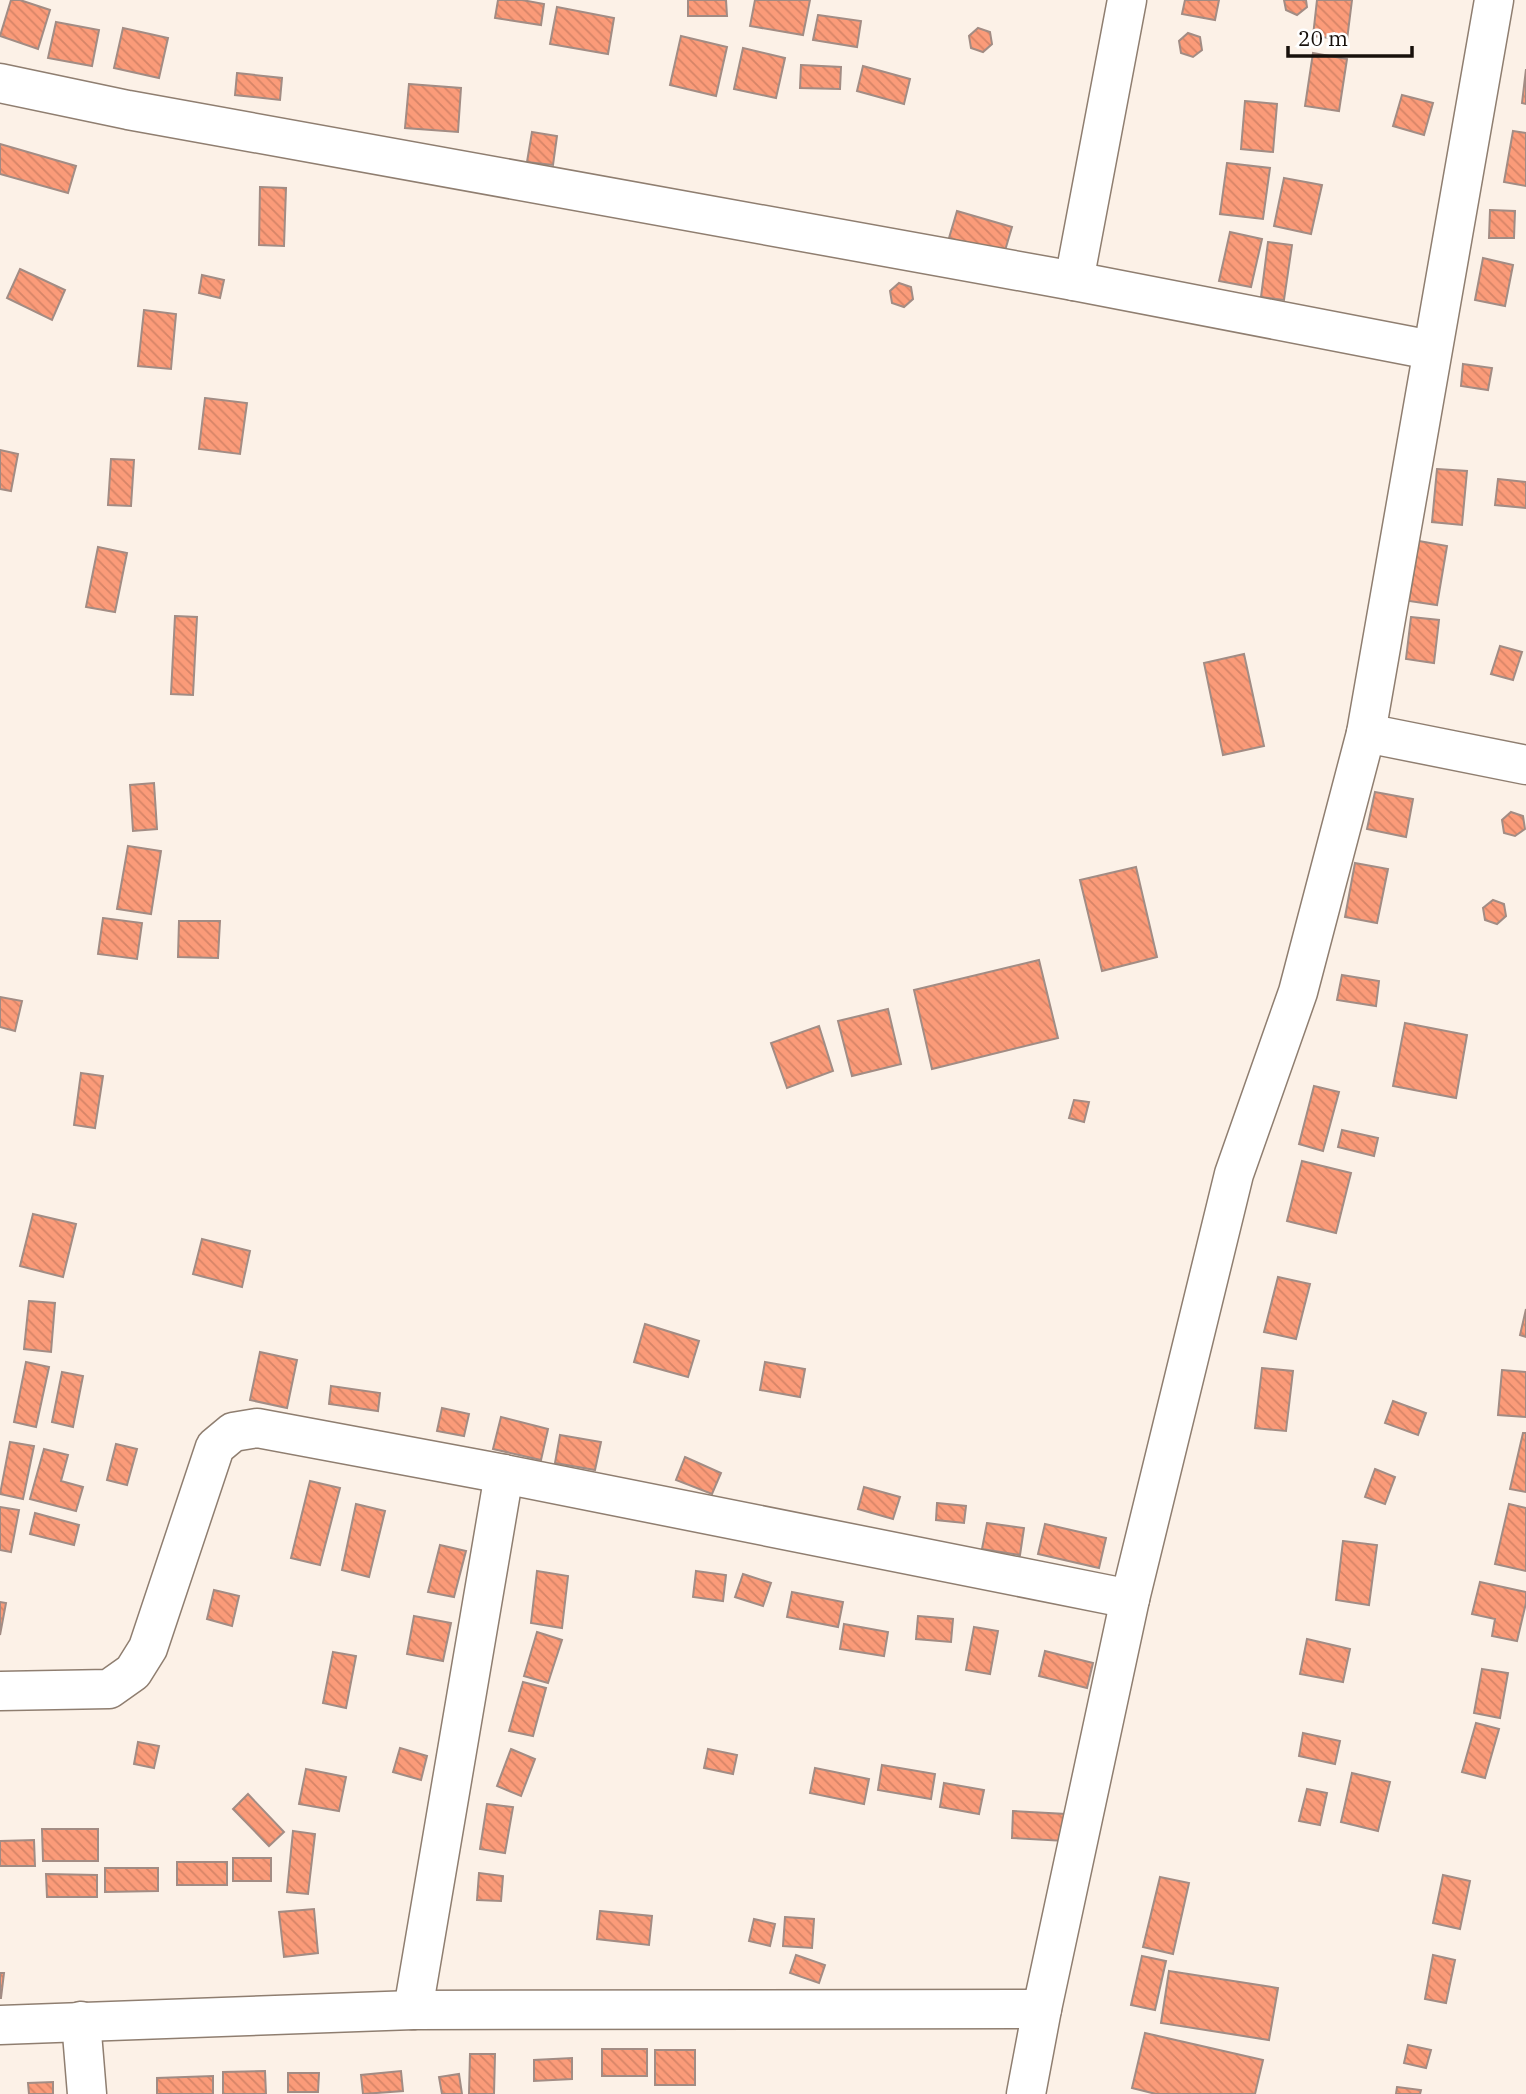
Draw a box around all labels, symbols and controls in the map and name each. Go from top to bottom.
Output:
scale bar [1288,14,1412,58]
text: 20 m [1298,24,1348,52]

